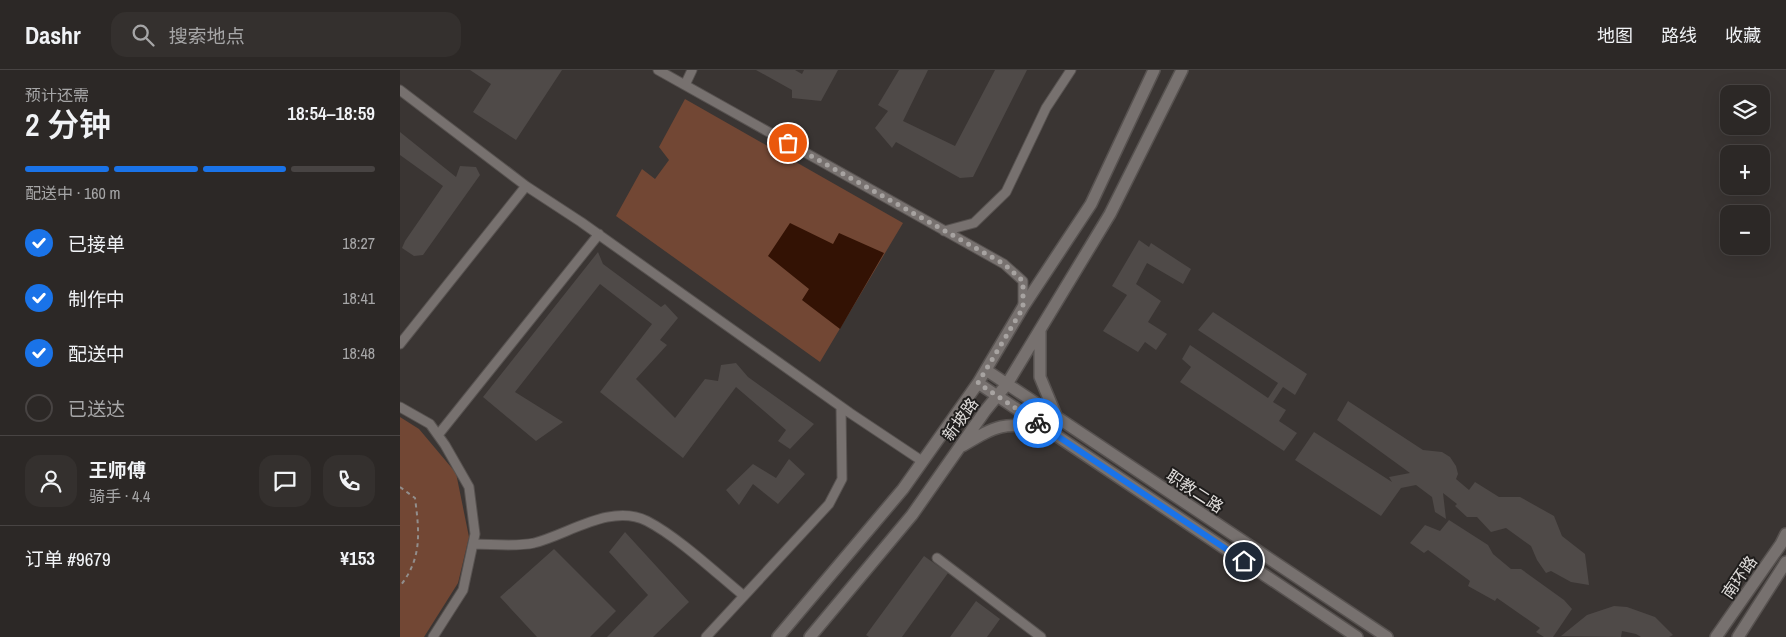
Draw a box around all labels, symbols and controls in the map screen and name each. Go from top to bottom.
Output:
search box [111,12,461,57]
text: Dashr [25,19,81,51]
icon: search [129,21,157,49]
text: 搜索地点 [169,23,245,49]
text: 地图 [1597,23,1633,48]
text: 路线 [1661,23,1697,48]
text: 收藏 [1725,23,1761,48]
text: 预计还需 [25,84,89,106]
map controls [1720,85,1770,255]
button: layers [1720,85,1770,135]
text: 18:54–18:59 [287,100,375,126]
text: 2 分钟 [25,103,111,146]
pin [767,122,809,164]
icon: bag [774,129,802,157]
button: + [1720,145,1770,195]
text: 配送中 · 160 m [25,182,120,204]
button: − [1720,205,1770,255]
icon: check [25,229,53,257]
text: 已接单 [68,231,125,257]
text: 18:27 [342,232,375,254]
icon: check [25,284,53,312]
text: 制作中 [68,286,125,312]
text: 18:41 [342,287,375,309]
icon: check [25,339,53,367]
text: 配送中 [68,341,125,367]
text: 18:48 [342,342,375,364]
street label: 新坡路 [937,393,983,445]
text: 已送达 [68,396,125,422]
courier [1013,398,1063,448]
icon: bike [1024,409,1052,437]
button: person [25,455,77,507]
button: chat [259,455,311,507]
button: phone [323,455,375,507]
text: 王师傅 [89,457,146,483]
street label: 职教二路 [1162,464,1228,518]
text: 骑手 · 4.4 [89,485,150,507]
pin [1223,540,1265,582]
text: ¥153 [340,545,375,571]
text: 订单 #9679 [25,546,111,572]
icon: home [1230,547,1258,575]
street label: 南环路 [1716,551,1762,603]

